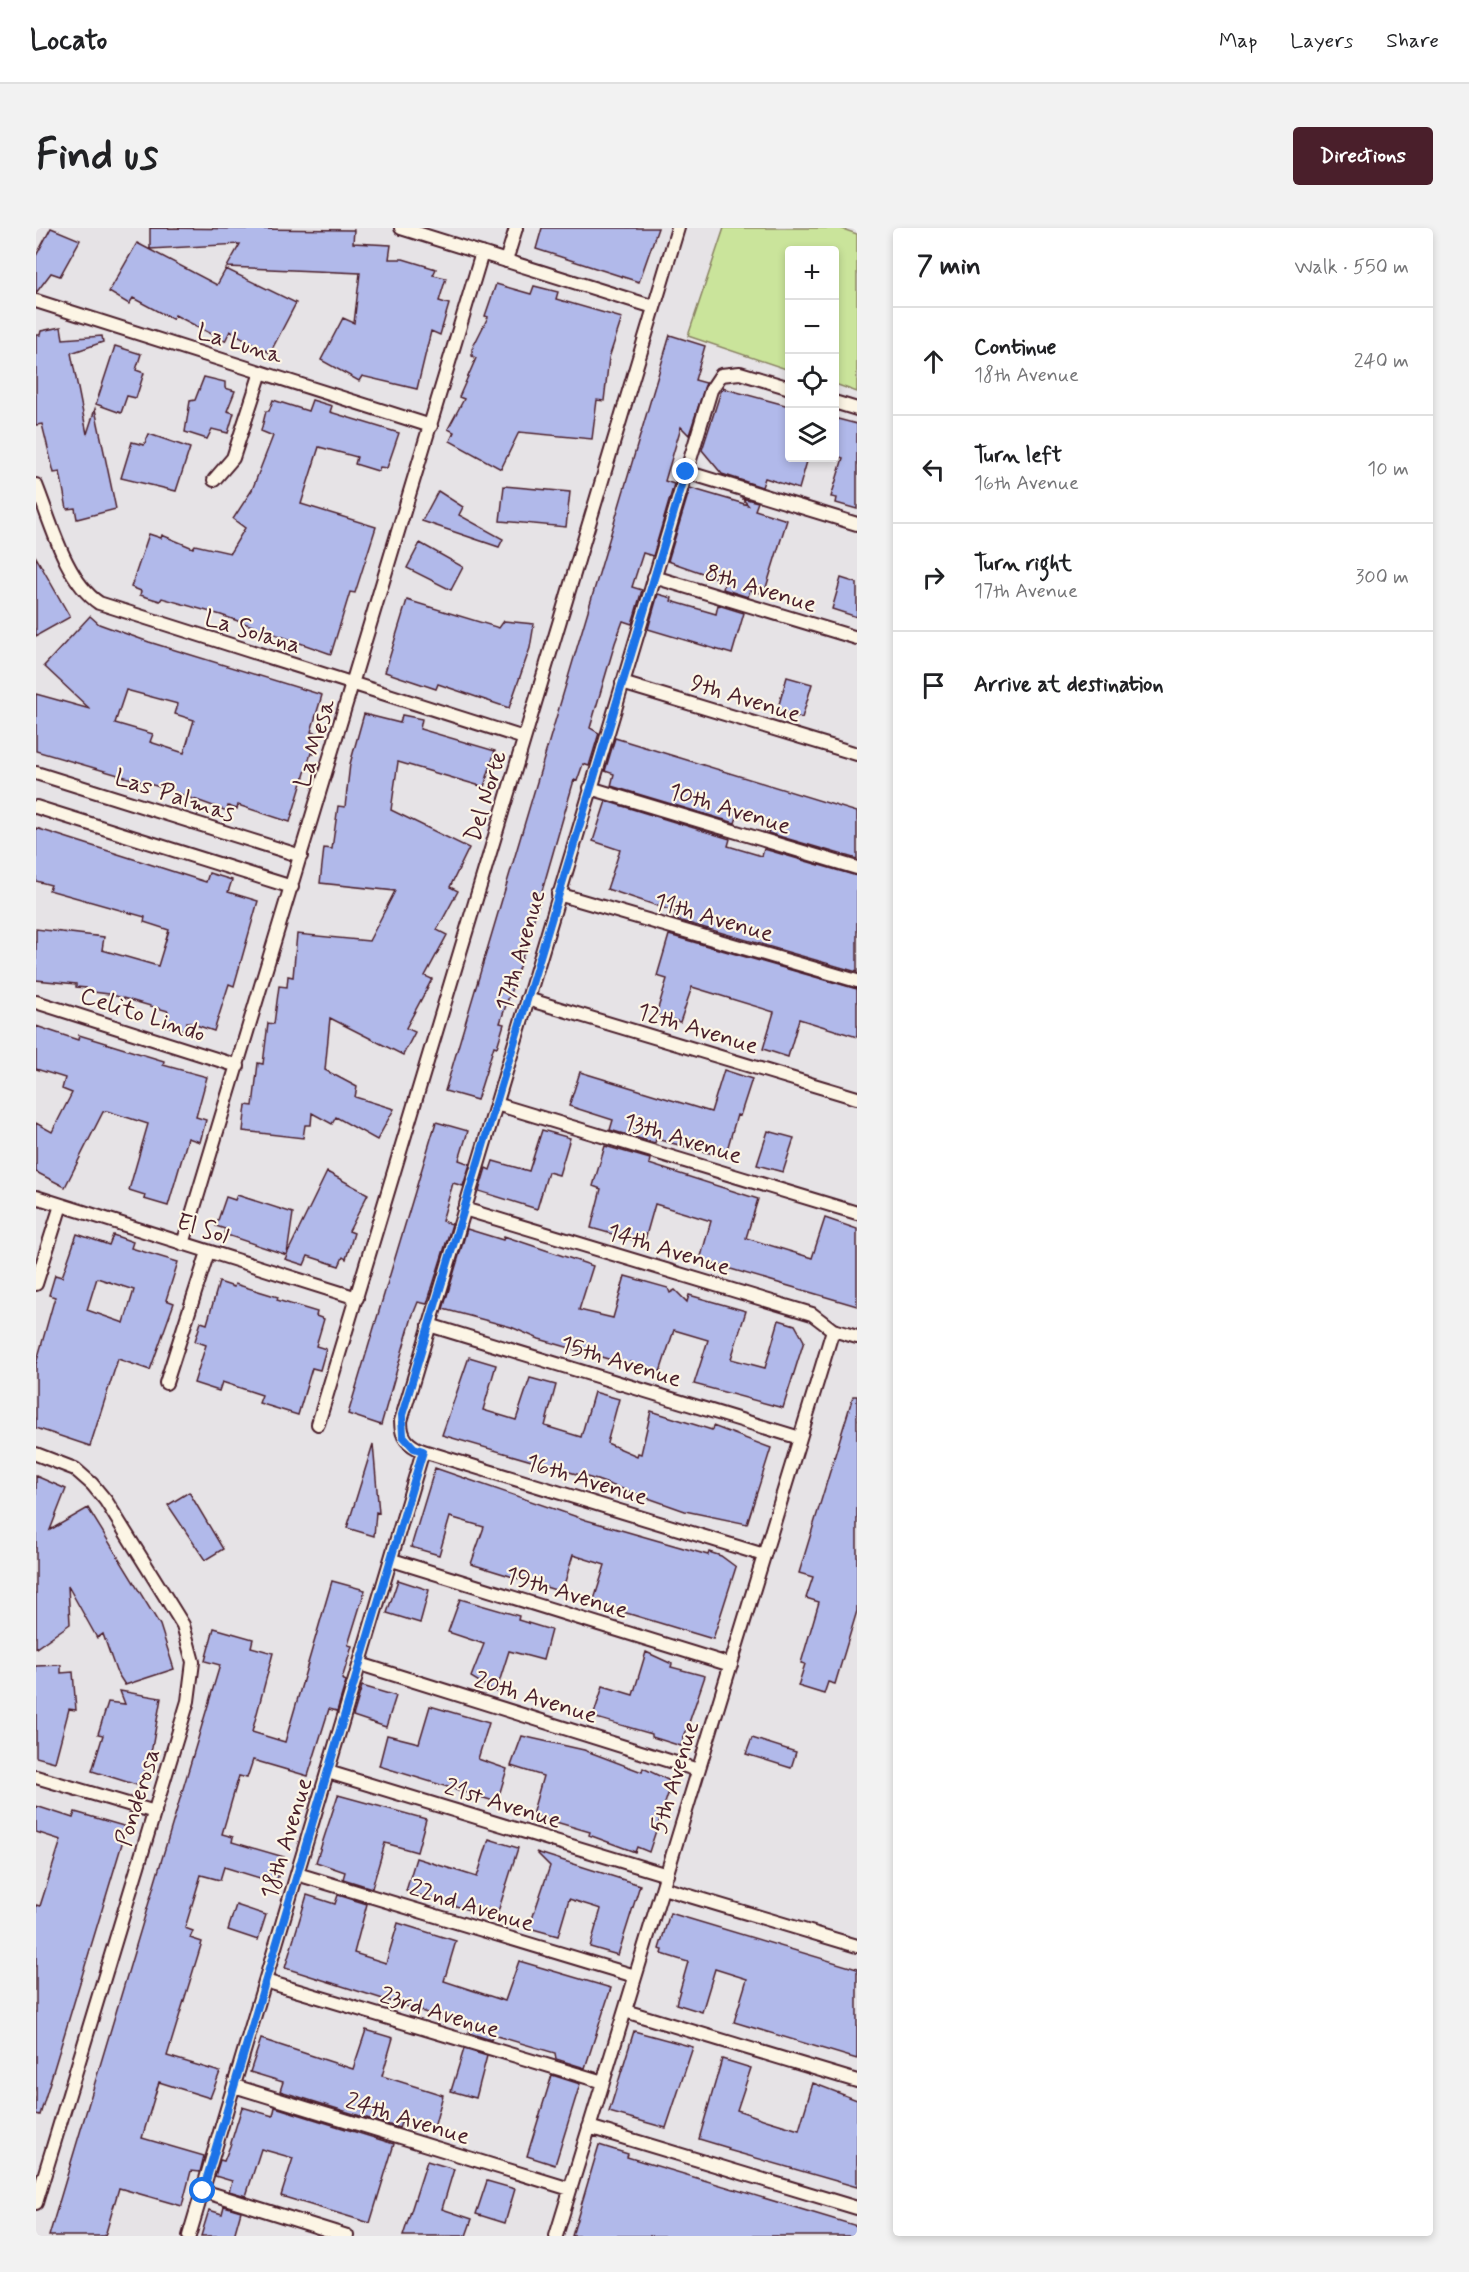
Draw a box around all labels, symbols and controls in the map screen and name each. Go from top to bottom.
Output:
text: Locato [30,23,107,60]
text: Map [1219,27,1257,55]
text: Layers [1290,27,1353,55]
text: Share [1386,27,1439,55]
button: Directions [1293,127,1433,185]
text: Find us [36,129,158,184]
map controls [785,246,839,462]
button: + [785,246,839,300]
text: 7 min [917,250,981,284]
text: Walk · 550 m [1294,254,1409,281]
button: − [785,300,839,354]
street label: La Luna [193,317,286,372]
text: Continue [974,334,1056,362]
icon: ahead [917,345,950,378]
text: 240 m [1354,348,1409,375]
button: locate [785,354,839,408]
text: 18th Avenue [974,362,1079,389]
button: layers [785,408,839,462]
text: Turn left [974,442,1062,470]
icon: left [917,453,950,486]
text: 10 m [1367,456,1409,483]
route end [672,458,698,484]
text: 16th Avenue [974,470,1079,497]
text: Turn right [974,550,1072,578]
street label: 8th Avenue [701,558,820,621]
icon: right [917,561,950,594]
text: 300 m [1355,564,1409,591]
text: 17th Avenue [974,578,1078,605]
street label: La Solana [201,603,304,662]
street label: 9th Avenue [687,668,805,731]
icon: arrive [917,669,950,702]
text: Arrive at destination [974,671,1164,699]
street label: La Mesa [287,695,344,791]
street label: Del Norte [458,747,515,846]
street label: Las Palmas [111,762,239,830]
street label: 10th Avenue [665,776,795,843]
street label: 17th Avenue [489,886,554,1015]
street label: 11th Avenue [650,887,777,950]
street label: Celito Lindo [76,981,209,1050]
street label: 12th Avenue [633,996,762,1063]
street label: 13th Avenue [619,1107,746,1172]
street label: El Sol [172,1206,233,1252]
street label: 14th Avenue [603,1217,734,1284]
street label: 15th Avenue [556,1329,685,1396]
street label: 16th Avenue [522,1447,651,1514]
street label: 19th Avenue [501,1560,632,1627]
street label: 20th Avenue [470,1665,601,1732]
street label: 5th Avenue [644,1717,707,1838]
street label: Ponderosa [109,1745,168,1850]
street label: 21st Avenue [440,1772,565,1837]
street label: 18th Avenue [254,1774,321,1903]
street label: 22nd Avenue [405,1873,538,1940]
street label: 23rd Avenue [376,1981,503,2046]
street label: 24th Avenue [342,2086,474,2153]
route start [189,2177,215,2203]

